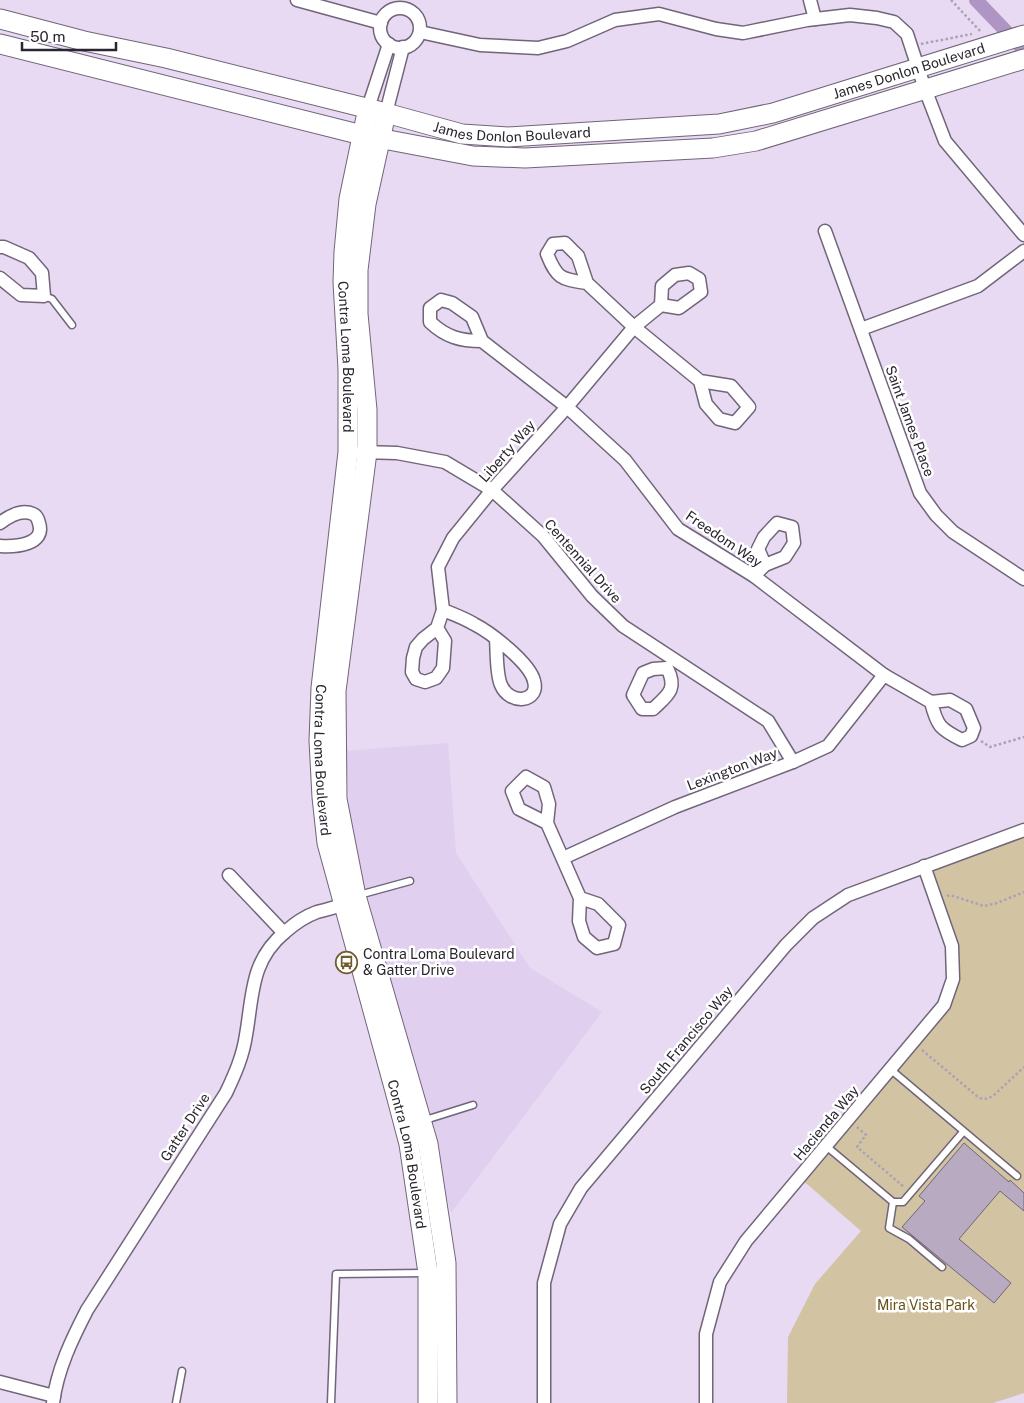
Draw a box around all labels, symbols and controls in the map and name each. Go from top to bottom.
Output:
scale bar [22,20,116,52]
text: 50 m [30,28,65,45]
street label: James Donlon Boulevard [831,40,987,102]
street label: James Donlon Boulevard [432,118,591,145]
street label: Contra Loma Boulevard [335,280,356,433]
street label: Saint James Place [882,363,938,479]
street label: Liberty Way [476,416,539,485]
street label: Freedom Way [683,508,766,571]
street label: Centennial Drive [541,516,625,606]
street label: Contra Loma Boulevard [311,684,334,837]
street label: Lexington Way [684,744,780,794]
place label: Contra Loma Boulevard & Gatter Drive [363,946,515,978]
bus stop icon: Contra Loma Boulevard & Gatter Drive [335,950,359,974]
street label: South Francisco Way [636,982,736,1097]
street label: Contra Loma Boulevard [384,1078,429,1230]
street label: Hacienda Way [790,1082,862,1164]
street label: Gatter Drive [157,1090,213,1164]
park label: Mira Vista Park [877,1297,975,1313]

